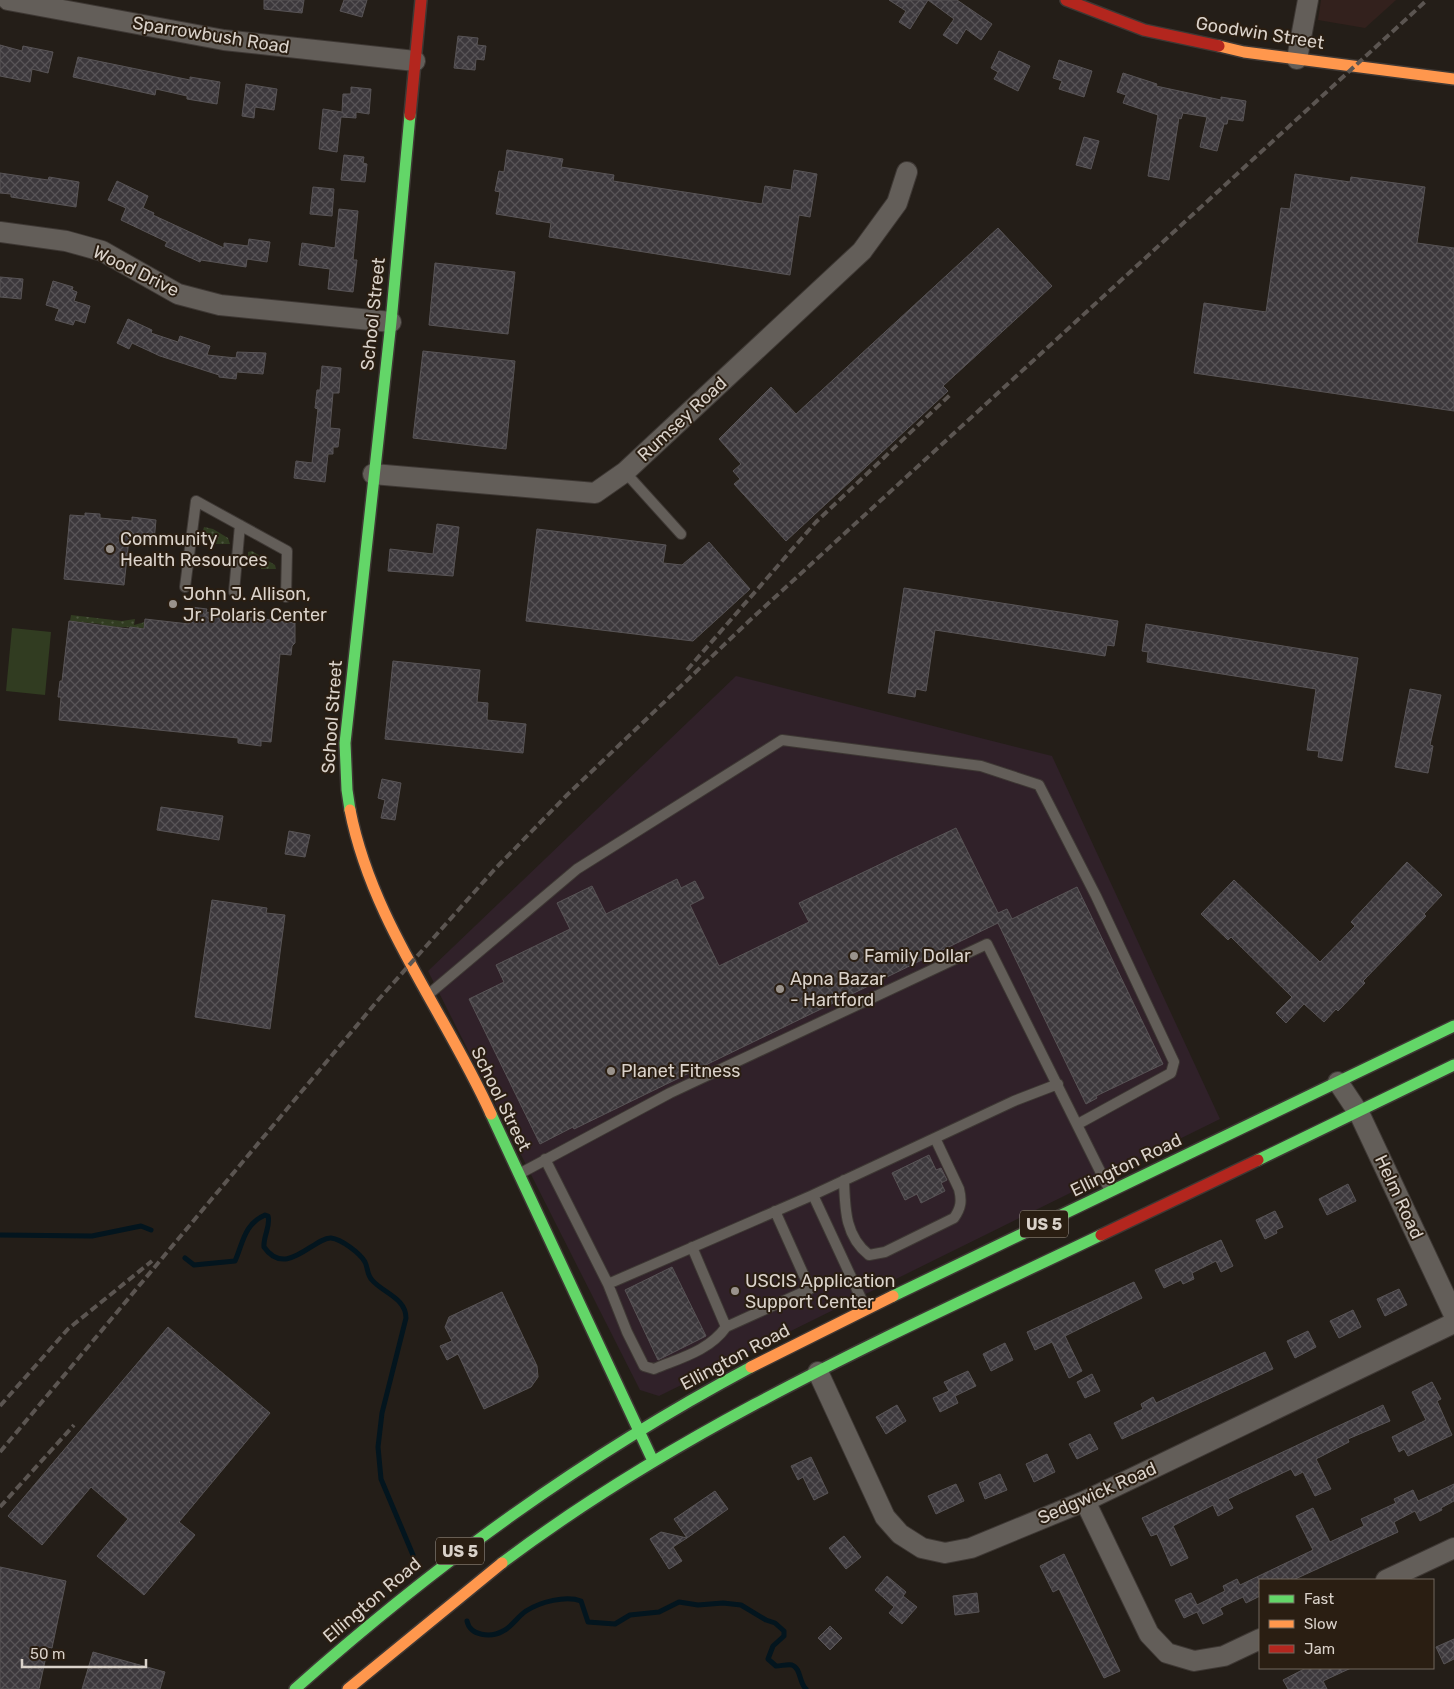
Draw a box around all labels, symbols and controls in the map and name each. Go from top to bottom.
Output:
street label: Sparrowbush Road [131,12,291,58]
street label: Goodwin Street [1194,12,1326,54]
street label: Wood Drive [89,241,183,301]
street label: School Street [356,256,390,372]
street label: Rumsey Road [633,372,731,466]
place label: Community Health Resources [120,528,268,571]
marker: Community Health Resources [104,543,116,555]
place label: John J. Allison, Jr. Polaris Center [183,583,327,626]
marker: John J. Allison, Jr. Polaris Center [167,598,179,610]
street label: School Street [317,660,347,774]
place label: Family Dollar [864,945,971,967]
marker: Family Dollar [848,950,860,962]
place label: Apna Bazar - Hartford [790,968,886,1011]
marker: Apna Bazar - Hartford [774,983,786,995]
street label: School Street [466,1043,536,1155]
place label: Planet Fitness [621,1060,741,1082]
marker: Planet Fitness [605,1065,617,1077]
street label: Ellington Road [1067,1129,1185,1201]
street label: Helm Road [1370,1151,1428,1243]
road number: US 5 [1020,1210,1068,1238]
place label: USCIS Application Support Center [745,1270,896,1313]
marker: USCIS Application Support Center [729,1285,741,1297]
street label: Ellington Road [676,1319,794,1395]
street label: Sedgwick Road [1034,1457,1160,1529]
road number: US 5 [436,1538,484,1564]
street label: Ellington Road [319,1553,425,1647]
legend [1259,1579,1434,1669]
text: Fast [1304,1590,1334,1608]
text: Slow [1304,1615,1337,1633]
scale bar [22,1636,146,1668]
text: Jam [1304,1640,1335,1658]
text: 50 m [30,1645,65,1663]

